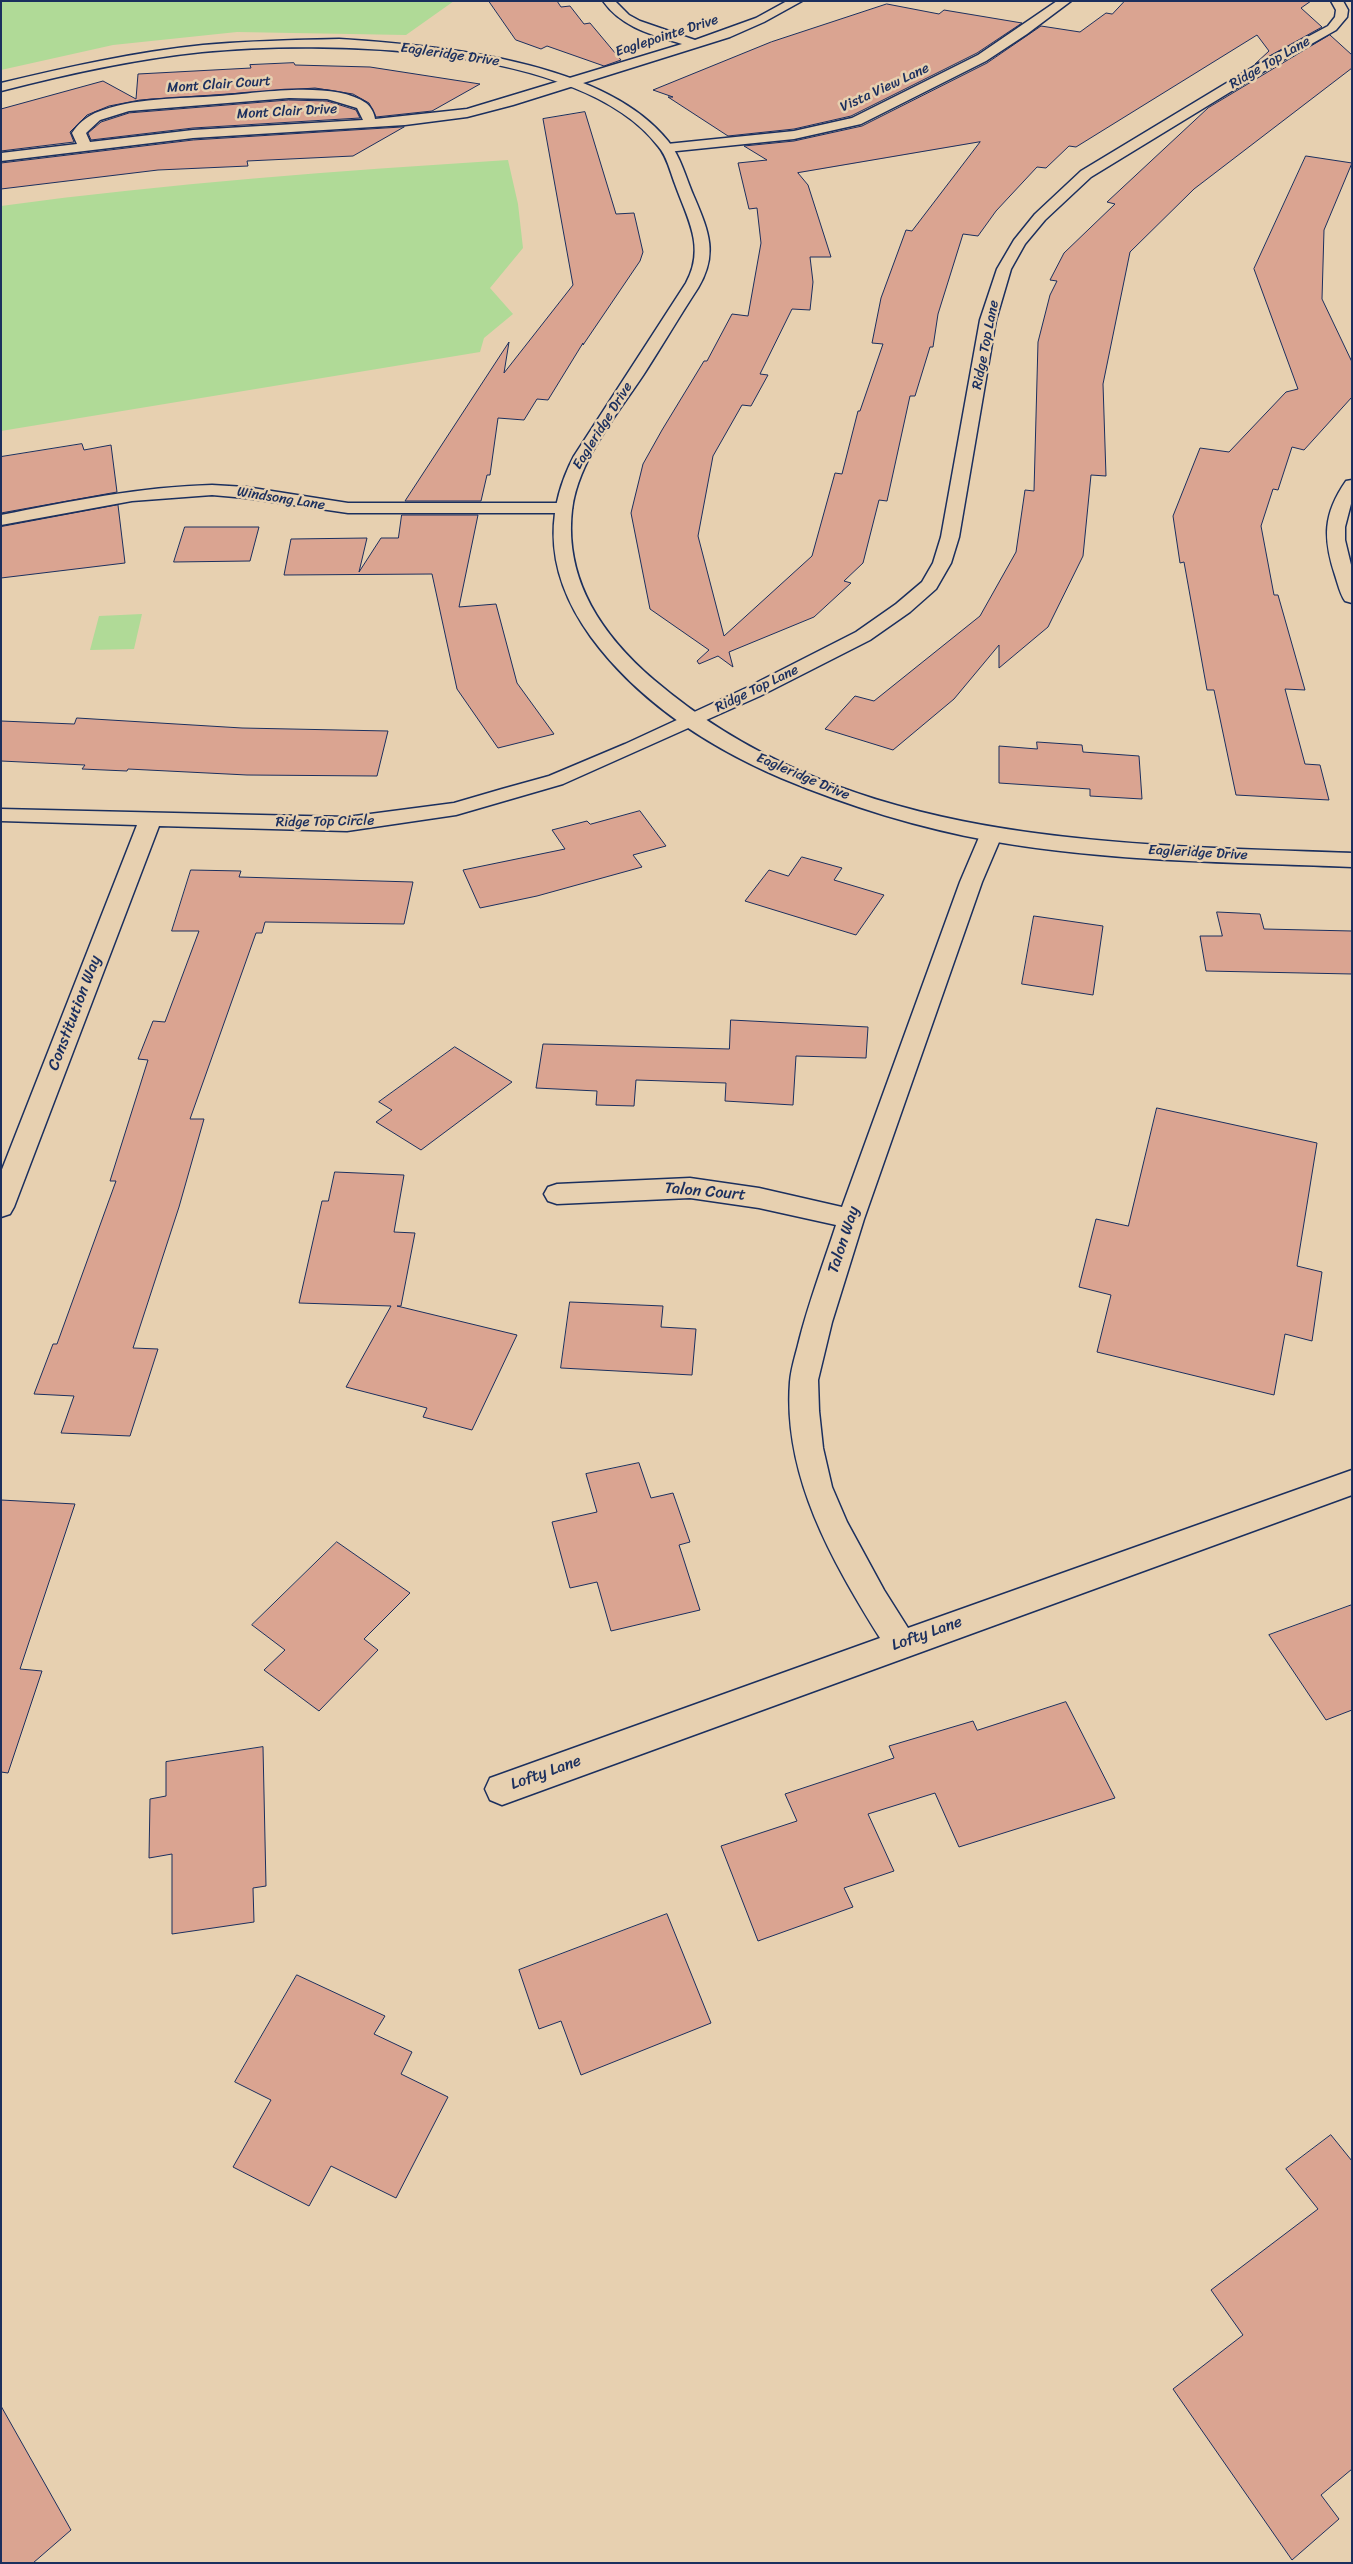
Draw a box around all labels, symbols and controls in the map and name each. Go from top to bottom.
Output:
street label: Eaglepointe Drive [613,11,721,61]
street label: Ridge Top Lane [1227,33,1313,93]
street label: Eagleridge Drive [400,40,500,70]
street label: Vista View Lane [838,60,932,116]
street label: Mont Clair Court [167,73,271,97]
street label: Mont Clair Drive [236,101,338,123]
street label: Ridge Top Lane [969,299,1003,391]
street label: Eagleridge Drive [569,379,637,473]
street label: Windsong Lane [236,484,326,514]
street label: Ridge Top Lane [713,662,801,716]
street label: Eagleridge Drive [754,750,852,804]
street label: Ridge Top Circle [275,813,375,831]
street label: Eagleridge Drive [1148,842,1248,864]
street label: Constitution Way [44,953,106,1073]
street label: Talon Court [664,1179,746,1205]
street label: Talon Way [824,1204,864,1276]
street label: Lofty Lane [889,1612,965,1656]
street label: Lofty Lane [508,1751,584,1795]

